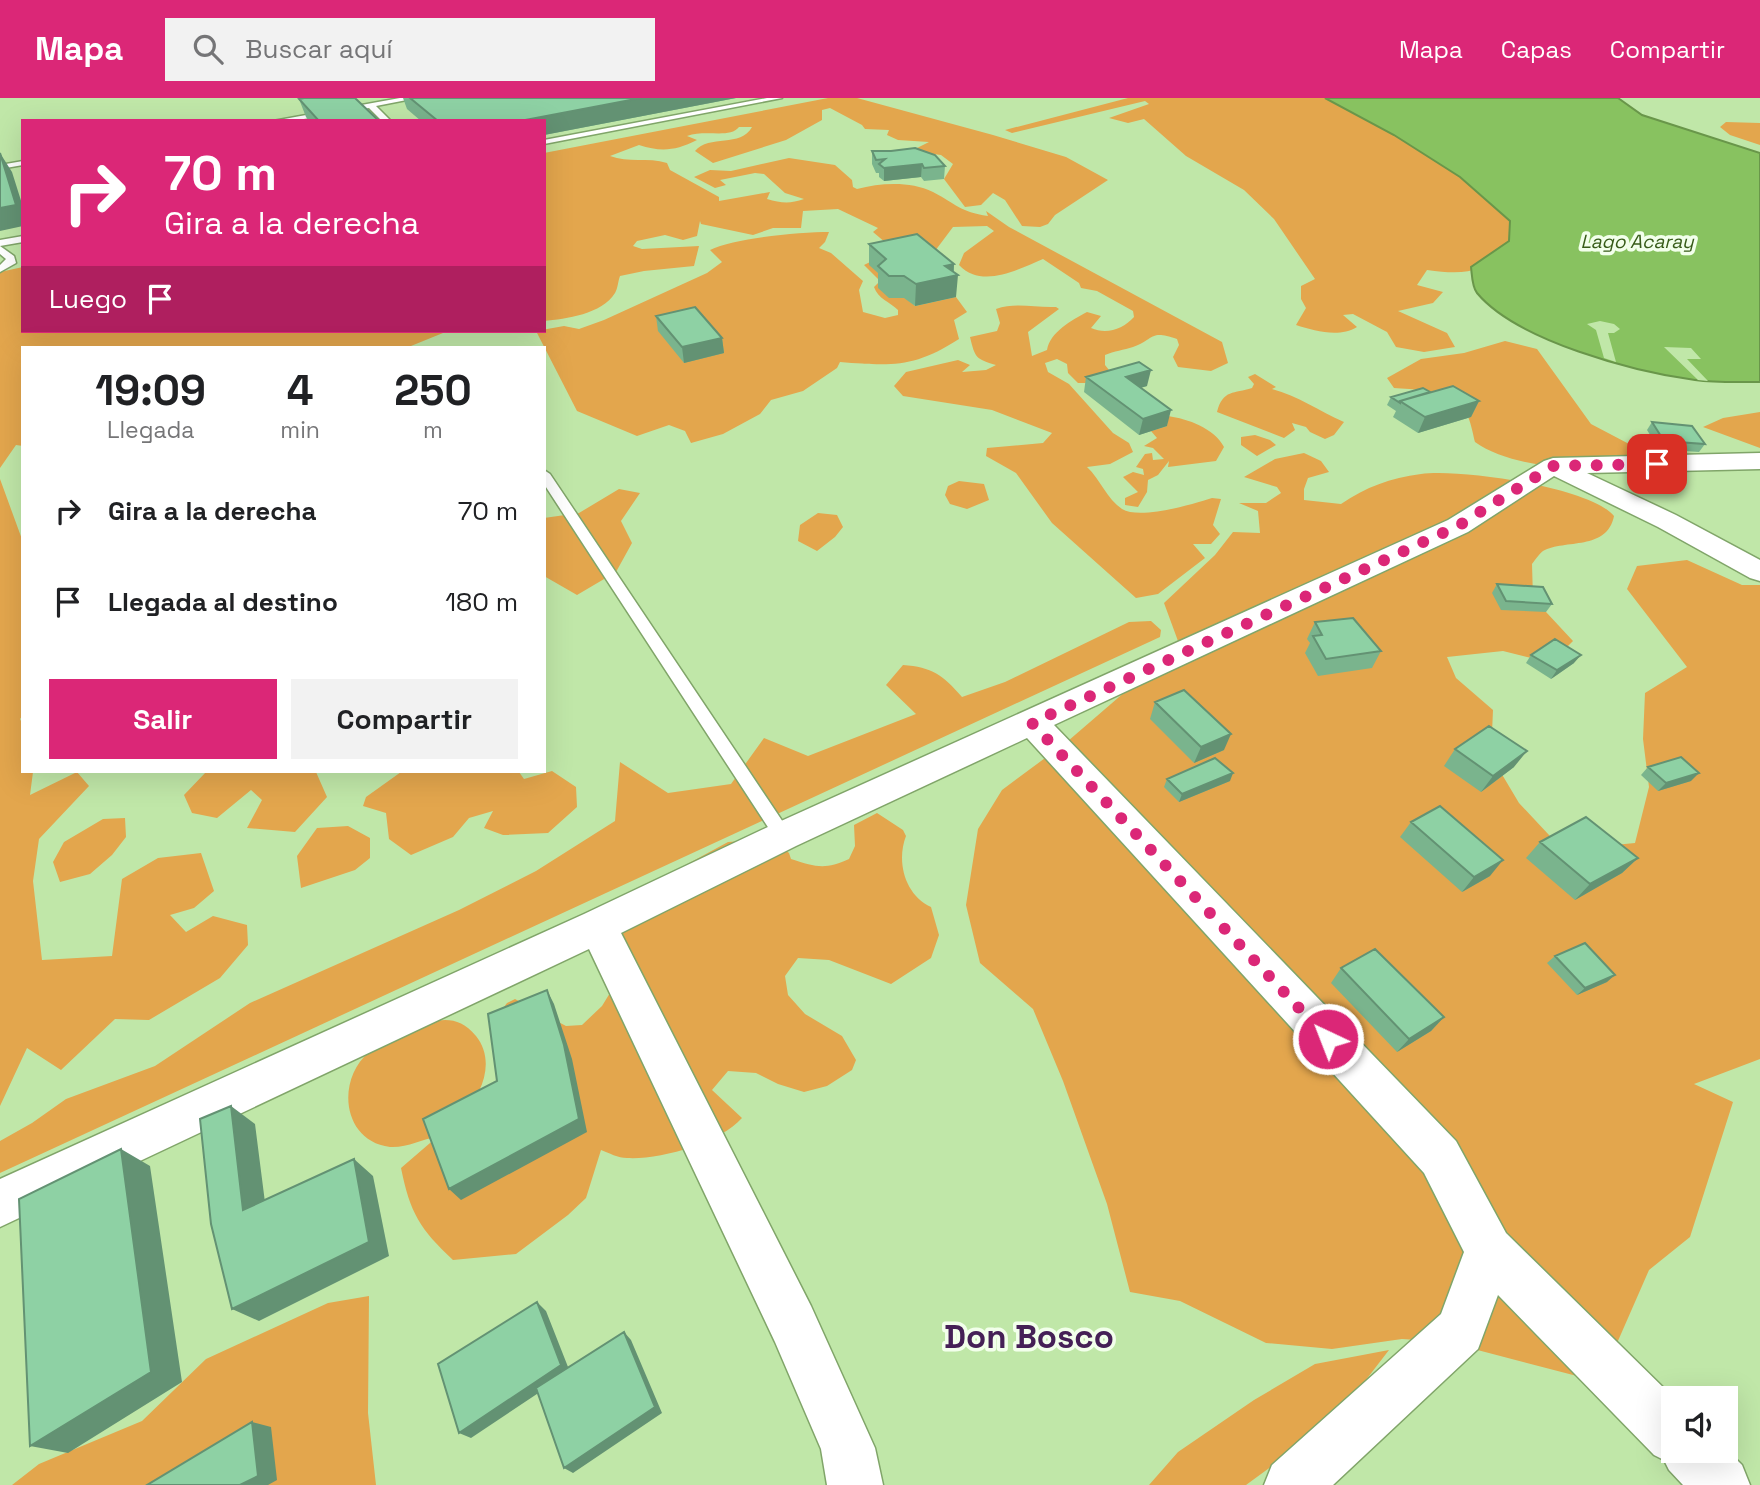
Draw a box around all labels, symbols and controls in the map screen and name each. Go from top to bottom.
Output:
search box [165,18,655,81]
text: Mapa [35,28,123,70]
icon: search [189,30,227,68]
text: Buscar aquí [245,32,393,66]
text: Mapa [1399,34,1463,65]
text: Capas [1501,34,1572,65]
text: Compartir [1610,34,1725,65]
text: 70 m [164,142,277,204]
icon: right [49,147,140,238]
text: Gira a la derecha [164,203,419,243]
water label: Lago Acaray [1580,229,1695,254]
icon: arrive [141,280,179,318]
text: Luego [49,282,127,316]
text: 19:09 [95,364,206,417]
text: 4 [287,364,313,417]
text: 250 [394,364,472,417]
text: Llegada [107,415,194,445]
text: min [280,415,320,445]
text: m [423,415,443,445]
pin [1627,434,1687,494]
icon: arrive [1638,445,1676,483]
icon: right [49,492,87,530]
text: Gira a la derecha [108,494,317,528]
text: 70 m [458,494,518,528]
icon: arrive [49,583,87,621]
text: Llegada al destino [108,585,338,619]
text: 180 m [445,585,518,619]
button: Salir [49,679,277,759]
button: Compartir [291,679,518,759]
position arrow [1291,1002,1365,1076]
district label: Don Bosco [944,1316,1114,1358]
map controls [1661,1386,1738,1463]
button: sound [1661,1386,1738,1463]

